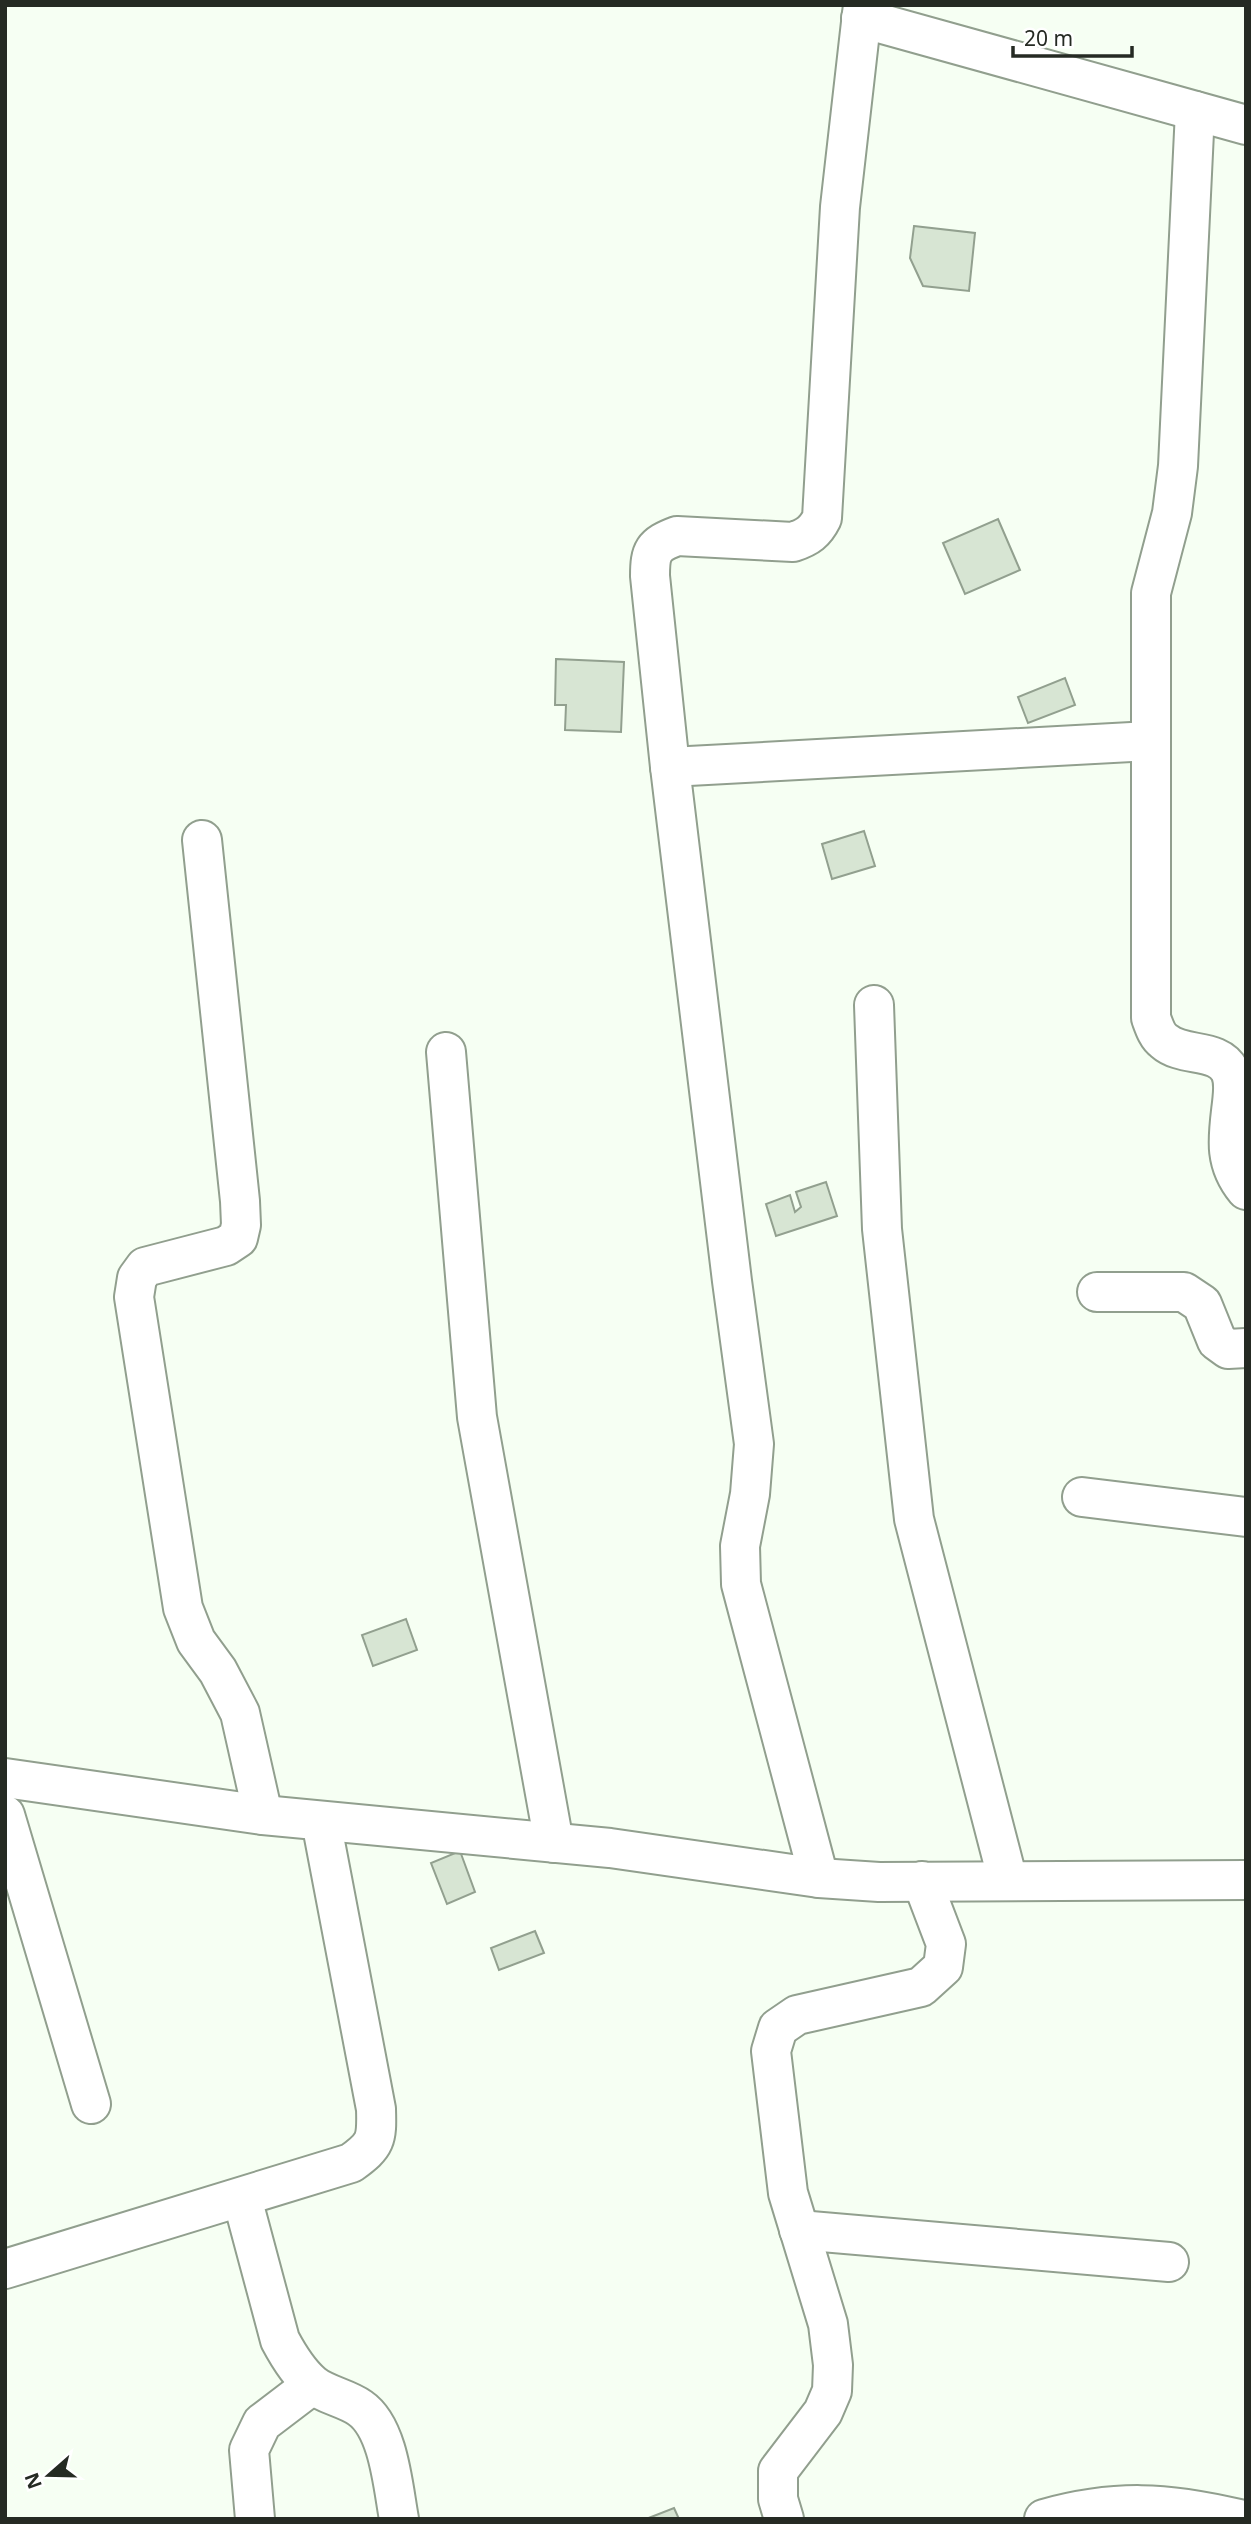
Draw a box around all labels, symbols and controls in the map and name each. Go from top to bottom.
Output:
scale bar [1013,14,1132,58]
text: 20 m [1024,24,1073,52]
north arrow [14,2440,84,2510]
text: N [18,2469,48,2493]

